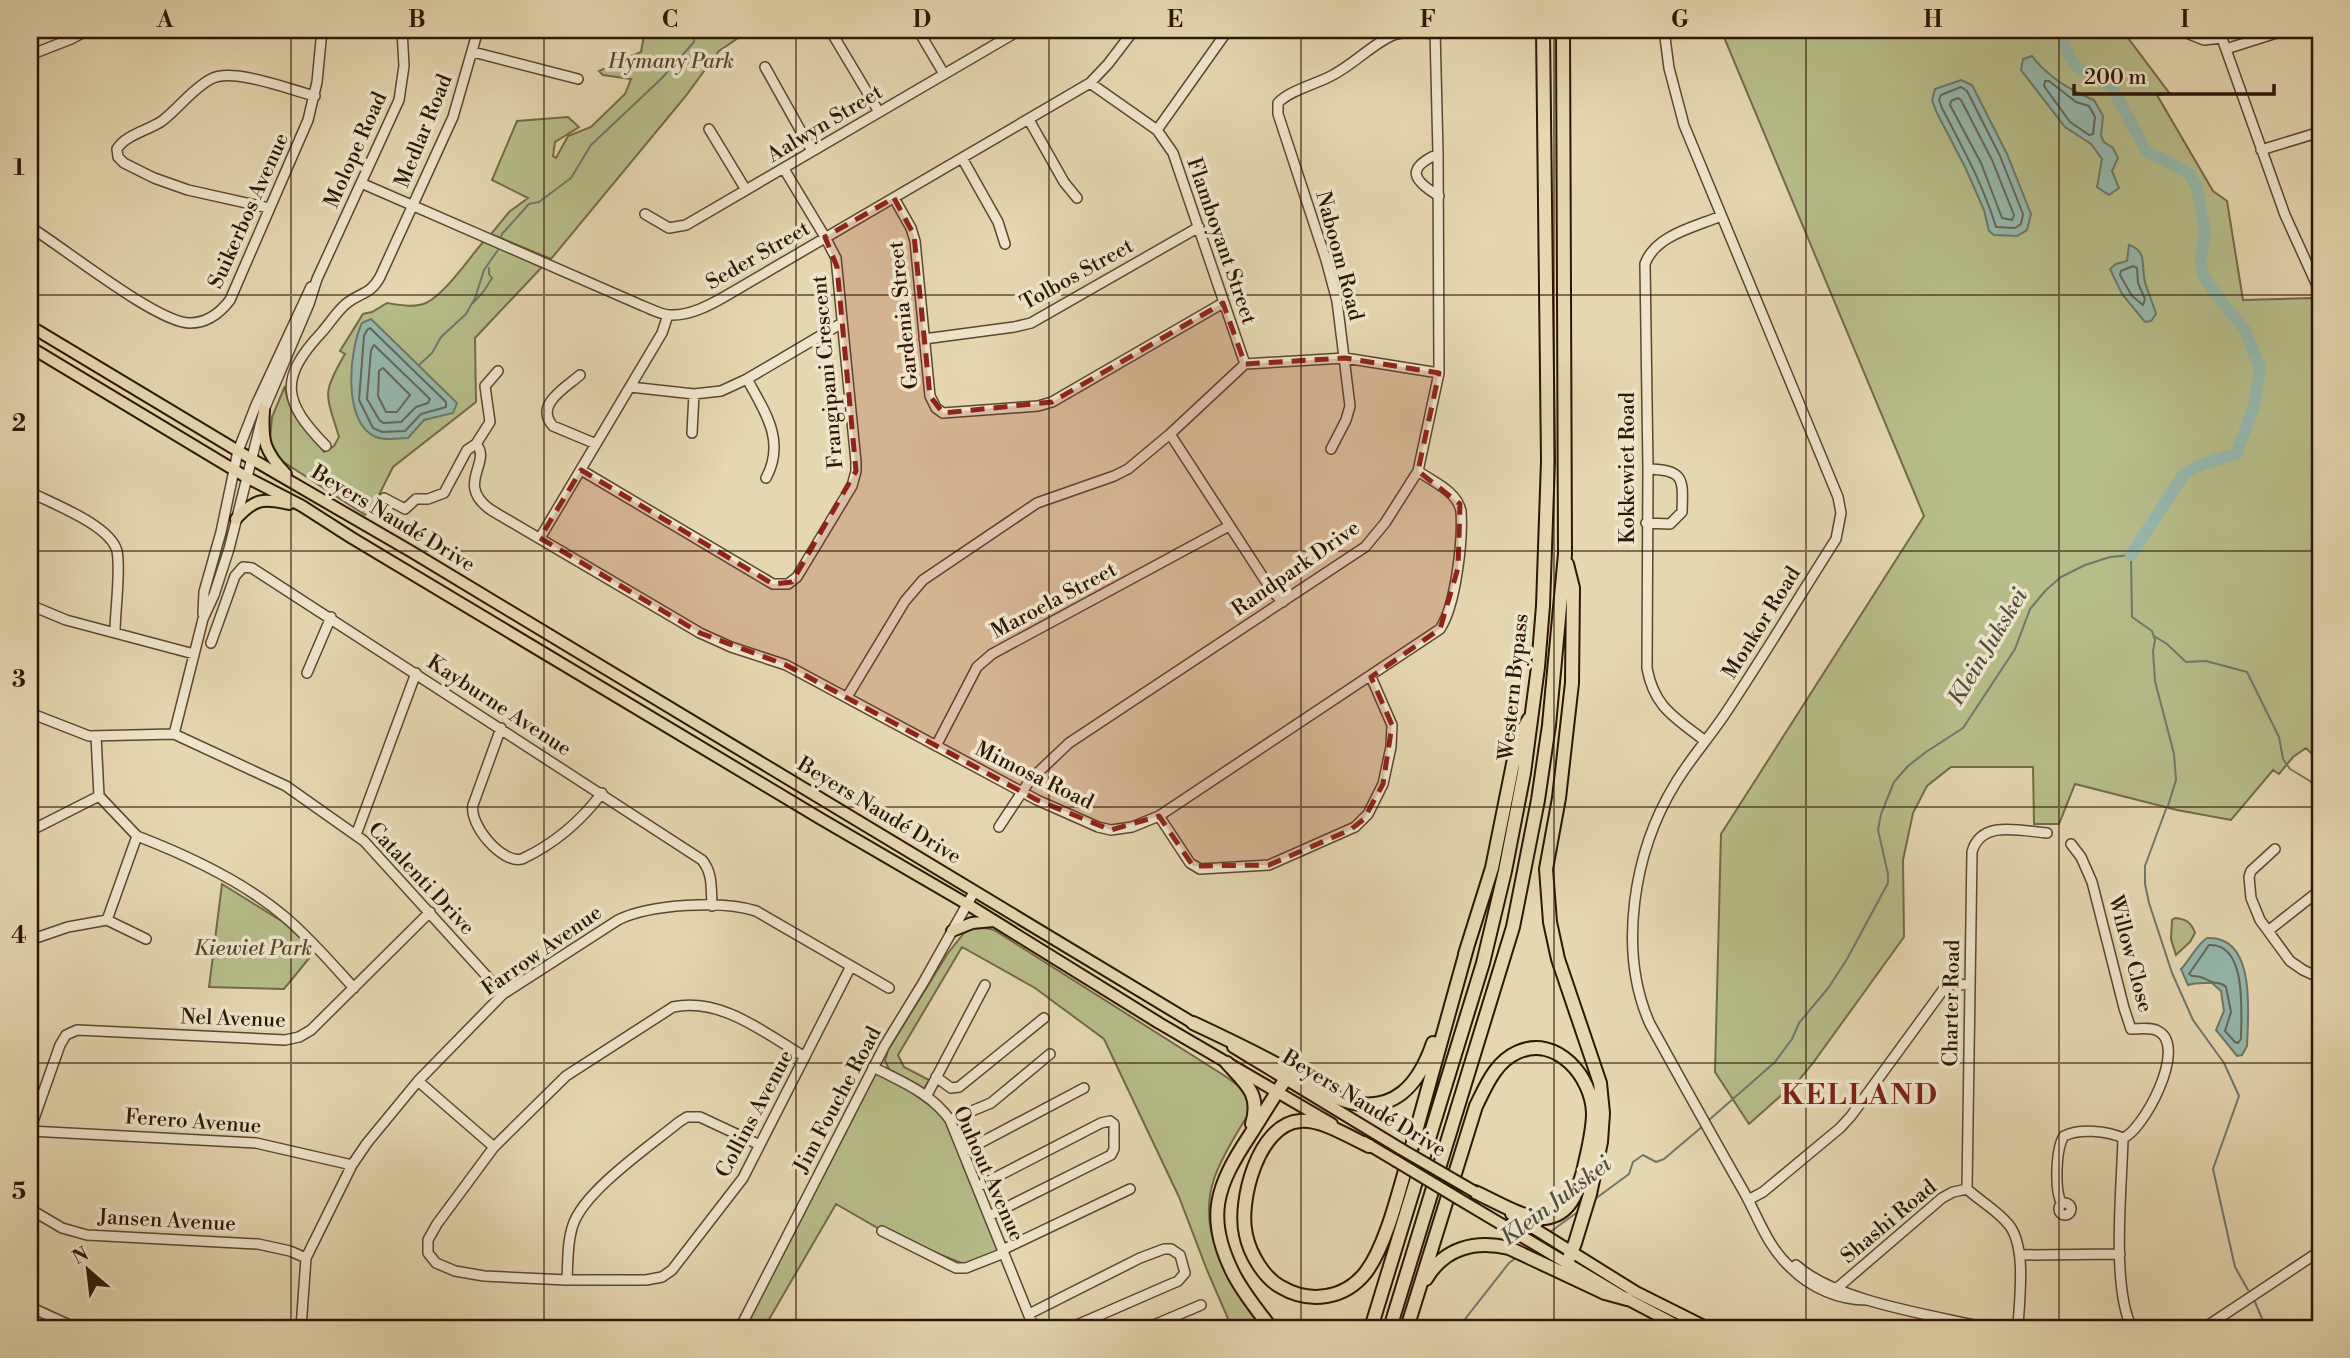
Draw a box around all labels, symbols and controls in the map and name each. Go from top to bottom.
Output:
text: A [156,6,174,34]
text: B [408,6,426,34]
text: C [662,6,678,34]
text: D [913,6,931,34]
text: E [1167,6,1183,34]
text: F [1420,6,1436,34]
text: G [1671,6,1689,34]
text: H [1924,6,1943,34]
text: I [2181,6,2190,34]
park label: Hymany Park [607,49,734,75]
scale bar [2074,52,2273,96]
text: 200 m [2084,65,2147,91]
street label: Medlar Road [389,70,459,192]
street label: Aalwyn Street [762,79,888,169]
street label: Molope Road [319,88,393,212]
street label: Suikerbos Avenue [203,129,295,293]
text: 1 [13,154,25,182]
street label: Flamboyant Street [1180,154,1262,328]
street label: Naboom Road [1309,188,1369,324]
street label: Seder Street [701,216,815,296]
street label: Tolbos Street [1016,233,1139,317]
street label: Gardenia Street [883,239,925,390]
street label: Frangipani Crescent [807,274,849,470]
street label: Kokkewiet Road [1615,392,1641,544]
text: 2 [12,410,26,438]
street label: Beyers Naudé Drive [305,459,480,578]
street label: Randpark Drive [1227,515,1365,623]
street label: Maroela Street [987,557,1122,645]
street label: Monkor Road [1717,562,1807,684]
water label: Klein Jukskei [1942,583,2034,711]
street label: Western Bypass [1493,612,1535,763]
street label: Kayburne Avenue [422,650,576,762]
text: 3 [12,666,26,694]
street label: Mimosa Road [971,736,1098,816]
street label: Beyers Naudé Drive [791,751,966,870]
street label: Catalenti Drive [362,817,480,941]
street label: Willow Close [2102,892,2158,1015]
street label: Farrow Avenue [477,900,607,1002]
text: 4 [11,922,27,950]
park label: Kiewiet Park [194,936,312,962]
street label: Charter Road [1938,939,1966,1067]
street label: Nel Avenue [180,1004,286,1034]
street label: Jim Fouche Road [788,1022,888,1178]
street label: Beyers Naudé Drive [1276,1044,1451,1163]
street label: Collins Avenue [710,1046,800,1182]
district label: KELLAND [1781,1078,1939,1113]
street label: Ouhout Avenue [947,1102,1029,1246]
street label: Ferero Avenue [124,1104,262,1140]
water label: Klein Jukskei [1495,1150,1618,1252]
street label: Shashi Road [1836,1174,1942,1270]
text: 5 [12,1178,26,1206]
street label: Jansen Avenue [96,1204,237,1238]
north arrow [52,1236,122,1306]
text: N [68,1242,93,1270]

